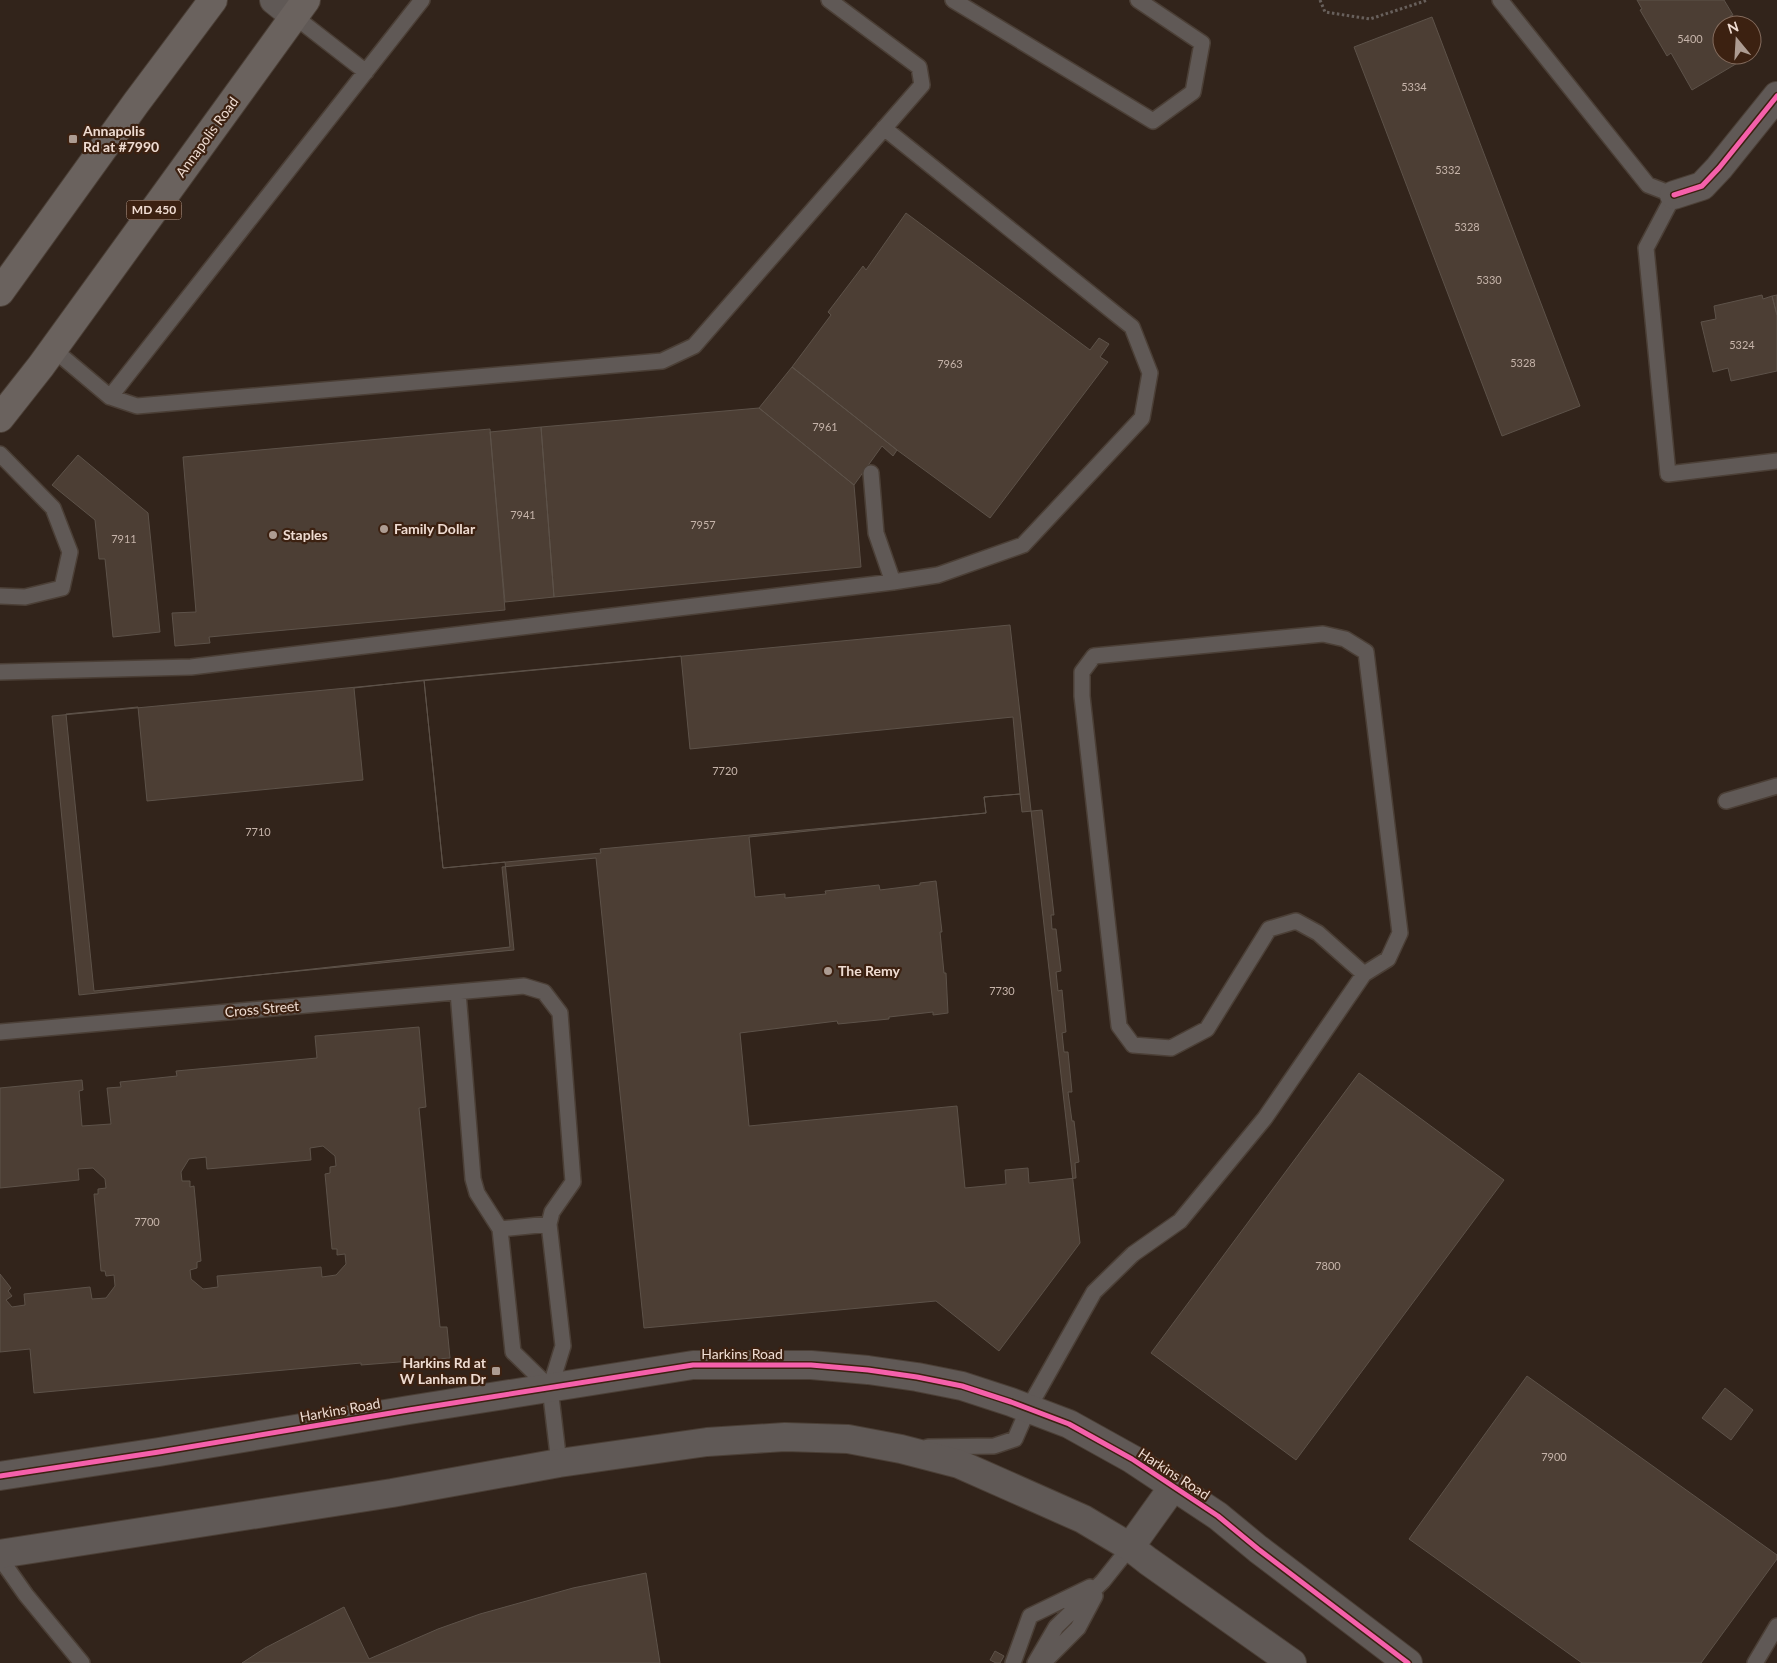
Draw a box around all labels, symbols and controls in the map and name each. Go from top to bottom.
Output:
north arrow [1712,15,1762,65]
text: N [1725,17,1741,37]
house number: 5400 [1677,32,1703,45]
house number: 5334 [1401,80,1427,93]
street label: Annapolis Road [172,93,241,180]
place label: Annapolis Rd at #7990 [82,122,159,155]
marker: Annapolis Rd at #7990 [67,133,79,145]
house number: 5332 [1435,163,1461,176]
road number: MD 450 [126,200,182,220]
house number: 5328 [1454,220,1480,233]
house number: 5330 [1476,273,1502,286]
house number: 5324 [1729,338,1755,351]
house number: 5328 [1510,356,1536,369]
house number: 7963 [937,357,963,370]
house number: 7961 [812,420,838,433]
house number: 7941 [510,508,536,521]
house number: 7957 [690,518,716,531]
place label: Family Dollar [394,520,476,537]
marker: Family Dollar [378,523,390,535]
place label: Staples [283,526,328,543]
marker: Staples [267,529,279,541]
house number: 7911 [111,532,137,545]
house number: 7720 [712,764,738,777]
house number: 7710 [245,825,271,838]
place label: The Remy [838,962,901,979]
marker: The Remy [822,965,834,977]
house number: 7730 [989,984,1015,997]
street label: Cross Street [224,997,300,1020]
house number: 7700 [134,1215,160,1228]
house number: 7800 [1315,1259,1341,1272]
street label: Harkins Road [701,1345,783,1362]
place label: Harkins Rd at W Lanham Dr [400,1354,487,1387]
marker: Harkins Rd at W Lanham Dr [490,1365,502,1377]
street label: Harkins Road [298,1394,382,1425]
street label: Harkins Road [1135,1444,1213,1503]
house number: 7900 [1541,1450,1567,1463]

